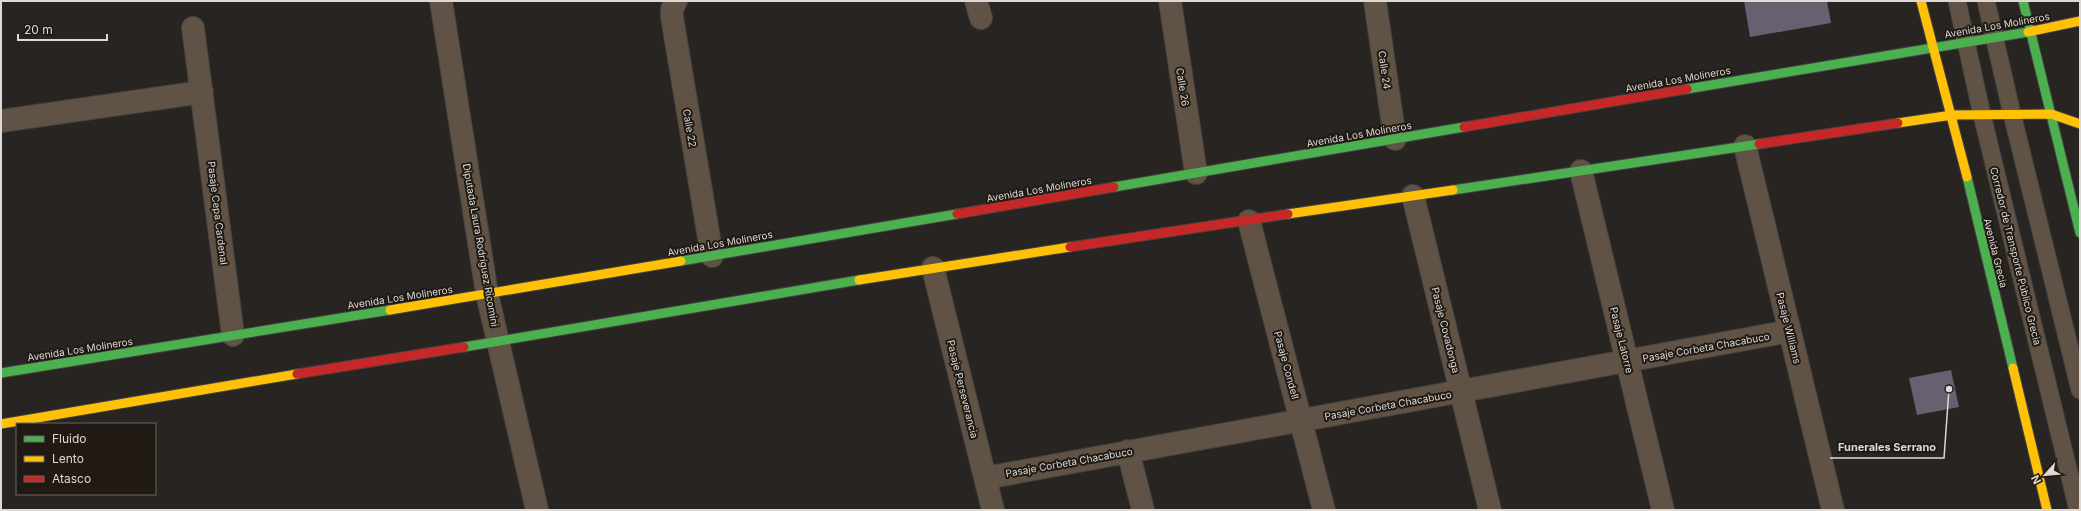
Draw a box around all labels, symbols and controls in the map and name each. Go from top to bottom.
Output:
street label: Avenida Los Molineros [1943,10,2051,40]
scale bar [18,16,107,42]
text: 20 m [24,22,53,37]
street label: Calle 24 [1376,50,1394,90]
street label: Avenida Los Molineros [1624,64,1732,94]
street label: Calle 26 [1174,67,1192,107]
street label: Calle 22 [681,108,699,148]
street label: Avenida Los Molineros [1305,119,1413,149]
street label: Pasaje Cepa Cardenal [206,161,230,265]
street label: Diputada Laura Rodríguez Ricomini [461,162,501,328]
street label: Corredor de Transporte Público Grecia [1988,166,2044,346]
street label: Avenida Los Molineros [985,174,1093,204]
street label: Avenida Grecia [1982,217,2010,289]
street label: Avenida Los Molineros [666,228,774,258]
street label: Avenida Los Molineros [346,283,454,311]
street label: Pasaje Covadonga [1430,286,1462,374]
street label: Pasaje Williams [1774,291,1804,365]
street label: Pasaje Latorre [1608,306,1636,374]
street label: Pasaje Condell [1272,330,1302,400]
street label: Pasaje Corbeta Chacabuco [1641,330,1771,364]
street label: Avenida Los Molineros [26,335,134,363]
street label: Pasaje Perseverancia [945,339,981,439]
street label: Pasaje Corbeta Chacabuco [1323,388,1453,422]
legend [16,423,156,495]
text: Fluido [52,431,87,446]
callout: Funerales Serrano [1830,435,1944,458]
text: Funerales Serrano [1838,440,1936,454]
street label: Pasaje Corbeta Chacabuco [1004,445,1134,479]
text: Lento [52,451,84,466]
north arrow [2025,455,2065,495]
text: Atasco [52,471,91,486]
text: N [2028,473,2044,486]

